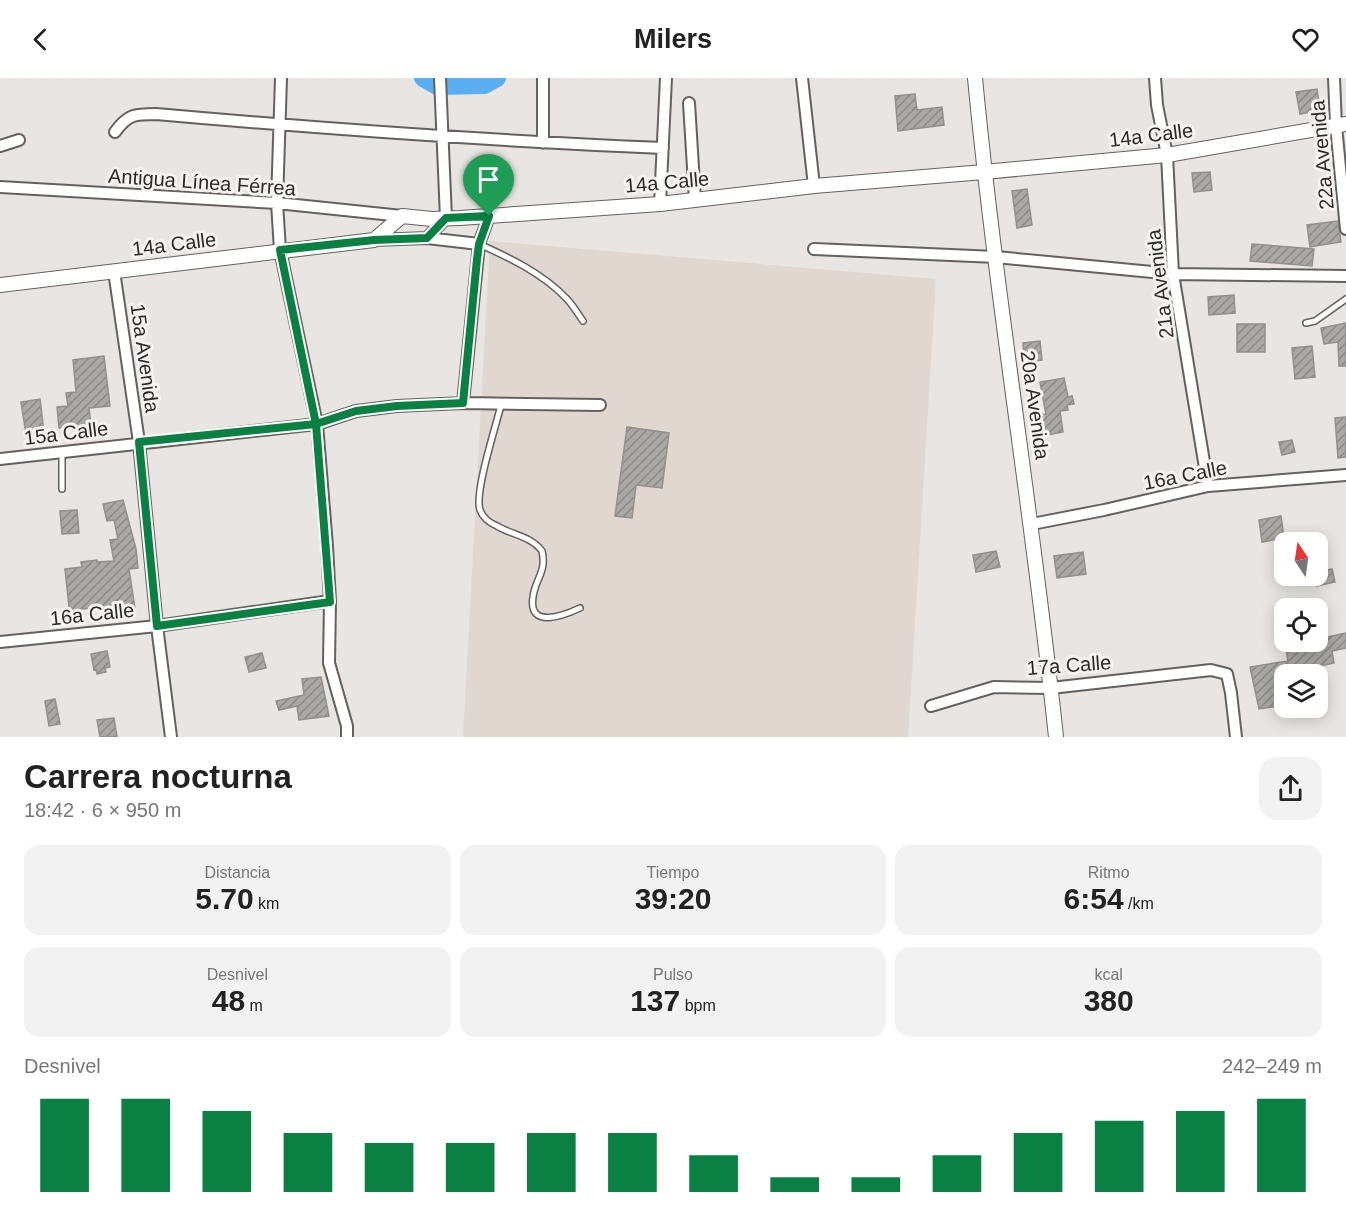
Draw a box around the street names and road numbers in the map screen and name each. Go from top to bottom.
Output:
street label: 22a Avenida [1306,99,1338,211]
street label: 14a Calle [1108,119,1194,151]
street label: Antigua Línea Férrea [108,164,297,200]
street label: 14a Calle [624,167,710,197]
street label: 21a Avenida [1142,227,1178,340]
street label: 14a Calle [131,228,217,260]
street label: 15a Avenida [126,302,164,415]
street label: 20a Avenida [1016,349,1054,462]
street label: 15a Calle [23,417,109,449]
street label: 16a Calle [1141,456,1229,494]
street label: 16a Calle [49,599,135,629]
street label: 17a Calle [1026,651,1112,679]

